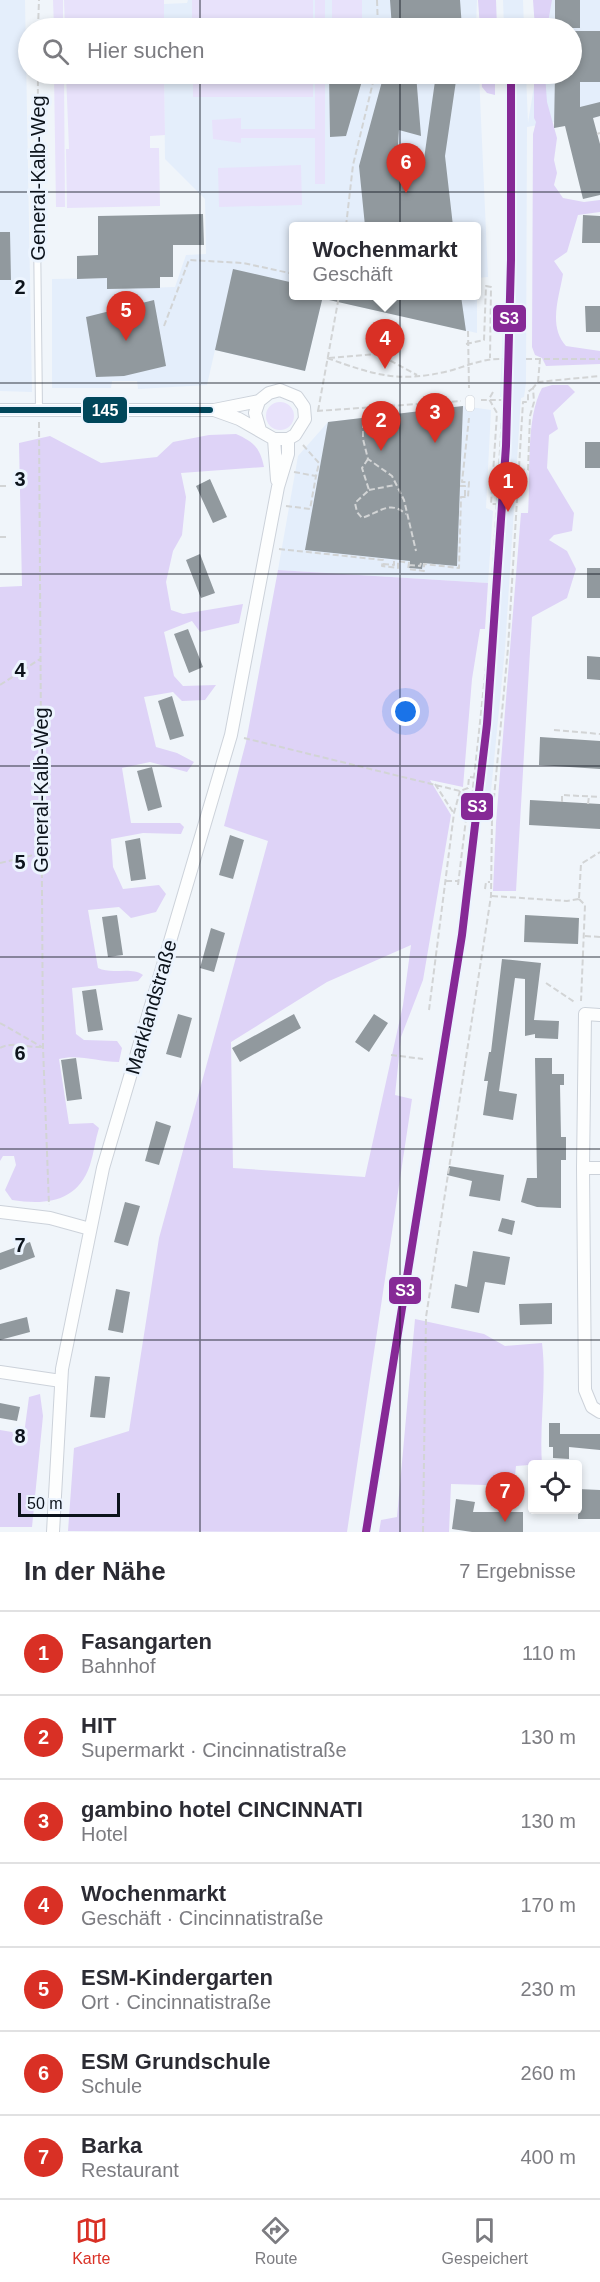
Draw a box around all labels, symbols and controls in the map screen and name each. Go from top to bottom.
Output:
search box [18,18,582,84]
icon: search [39,35,72,68]
text: Hier suchen [87,38,204,63]
street label: General-Kalb-Weg [27,95,49,261]
pin: 6 [386,144,426,193]
popup [289,222,481,300]
text: Wochenmarkt [312,237,458,262]
text: Geschäft [312,263,393,285]
text: 2 [14,276,26,298]
pin: 5 [106,292,146,341]
line badge: S3 [492,304,527,333]
text: S3 [499,310,519,327]
pin: 4 [366,320,404,369]
pin: 3 [416,394,454,443]
line badge: 145 [82,396,128,424]
text: 145 [92,402,118,419]
pin: 2 [362,402,400,451]
pin: 1 [488,462,528,512]
text: 3 [14,468,26,490]
text: 4 [14,659,26,681]
your location [391,697,420,726]
street label: General-Kalb-Weg [30,707,52,873]
line badge: S3 [460,792,494,821]
text: S3 [467,798,487,815]
text: 5 [14,851,26,873]
street label: Marklandstraße [121,937,181,1077]
text: 6 [14,1042,26,1064]
text: 7 [14,1234,26,1256]
line badge: S3 [388,1276,422,1305]
text: S3 [395,1282,415,1299]
text: 8 [14,1425,26,1447]
map controls [528,1460,582,1514]
button: locate [528,1460,582,1514]
pin: 7 [486,1472,524,1522]
scale bar [18,1490,120,1518]
text: 50 m [27,1495,63,1512]
text: In der Nähe [24,1556,166,1586]
text: 7 Ergebnisse [459,1560,576,1582]
text: Fasangarten [81,1629,212,1654]
text: 1 [38,1642,49,1664]
text: 110 m [522,1642,576,1664]
text: Bahnhof [81,1655,156,1677]
text: HIT [81,1713,116,1738]
text: 2 [38,1726,49,1748]
text: 130 m [520,1726,576,1748]
text: Supermarkt · Cincinnatistraße [81,1739,347,1761]
text: gambino hotel CINCINNATI [81,1797,363,1822]
text: 3 [38,1810,49,1832]
text: 130 m [520,1810,576,1832]
text: Hotel [81,1823,128,1845]
text: Wochenmarkt [81,1881,226,1906]
text: 4 [38,1894,49,1916]
text: 170 m [520,1894,576,1916]
text: Geschäft · Cincinnatistraße [81,1907,323,1929]
text: ESM-Kindergarten [81,1965,273,1990]
text: 5 [38,1978,49,2000]
text: 230 m [520,1978,576,2000]
text: Ort · Cincinnatistraße [81,1991,271,2013]
text: ESM Grundschule [81,2049,270,2074]
text: 6 [38,2062,49,2084]
text: 260 m [520,2062,576,2084]
text: Schule [81,2075,142,2097]
text: Barka [81,2133,142,2158]
text: 7 [38,2146,49,2168]
text: 400 m [520,2146,576,2168]
text: Restaurant [81,2159,179,2181]
tab: Karte [72,2214,110,2268]
tab: Route [255,2214,297,2268]
tab: Gespeichert [442,2214,528,2268]

